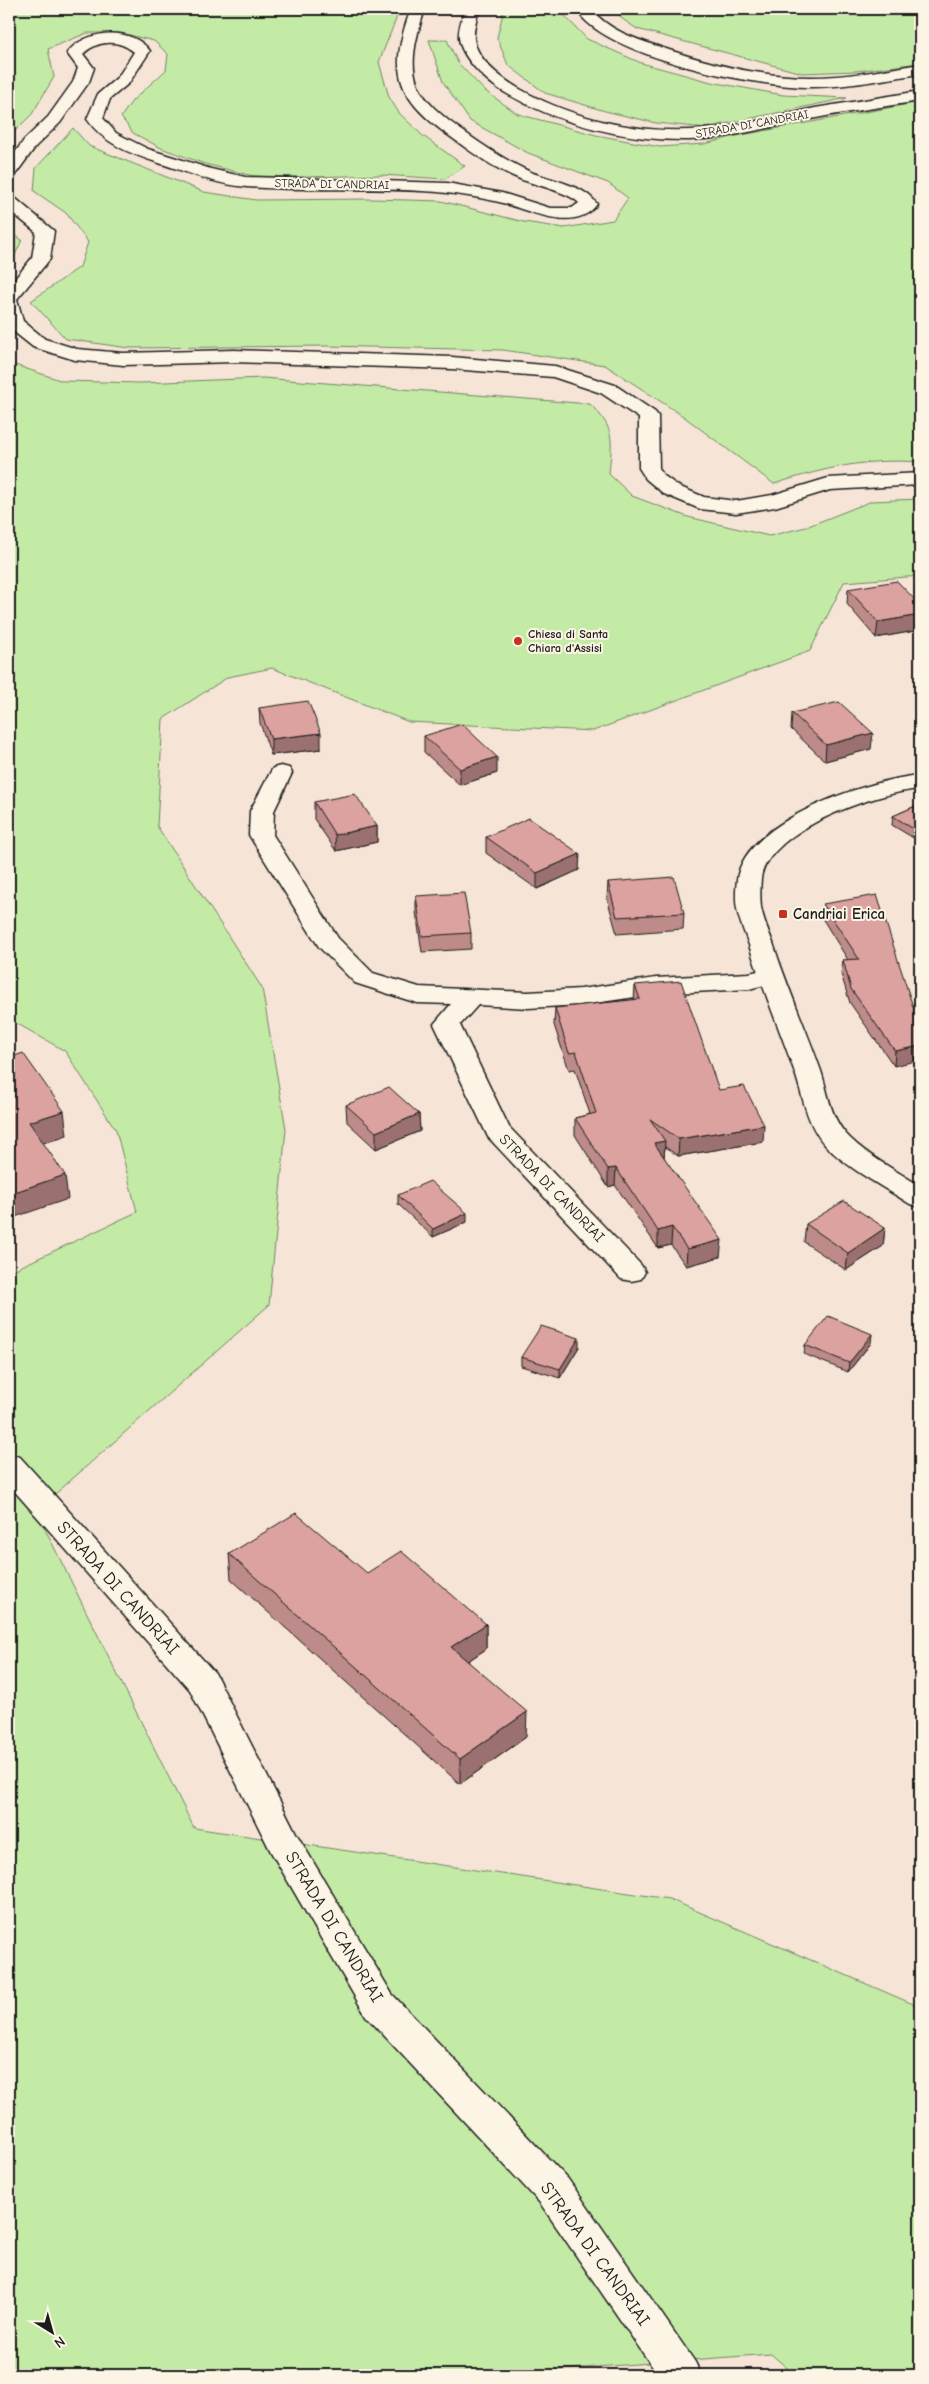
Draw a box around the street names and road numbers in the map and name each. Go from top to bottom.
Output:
street label: STRADA DI CANDRIAI [694,107,810,141]
street label: STRADA DI CANDRIAI [275,176,390,192]
street label: STRADA DI CANDRIAI [496,1130,608,1246]
street label: STRADA DI CANDRIAI [53,1517,183,1659]
street label: STRADA DI CANDRIAI [281,1848,387,2006]
street label: STRADA DI CANDRIAI [536,2178,654,2330]

